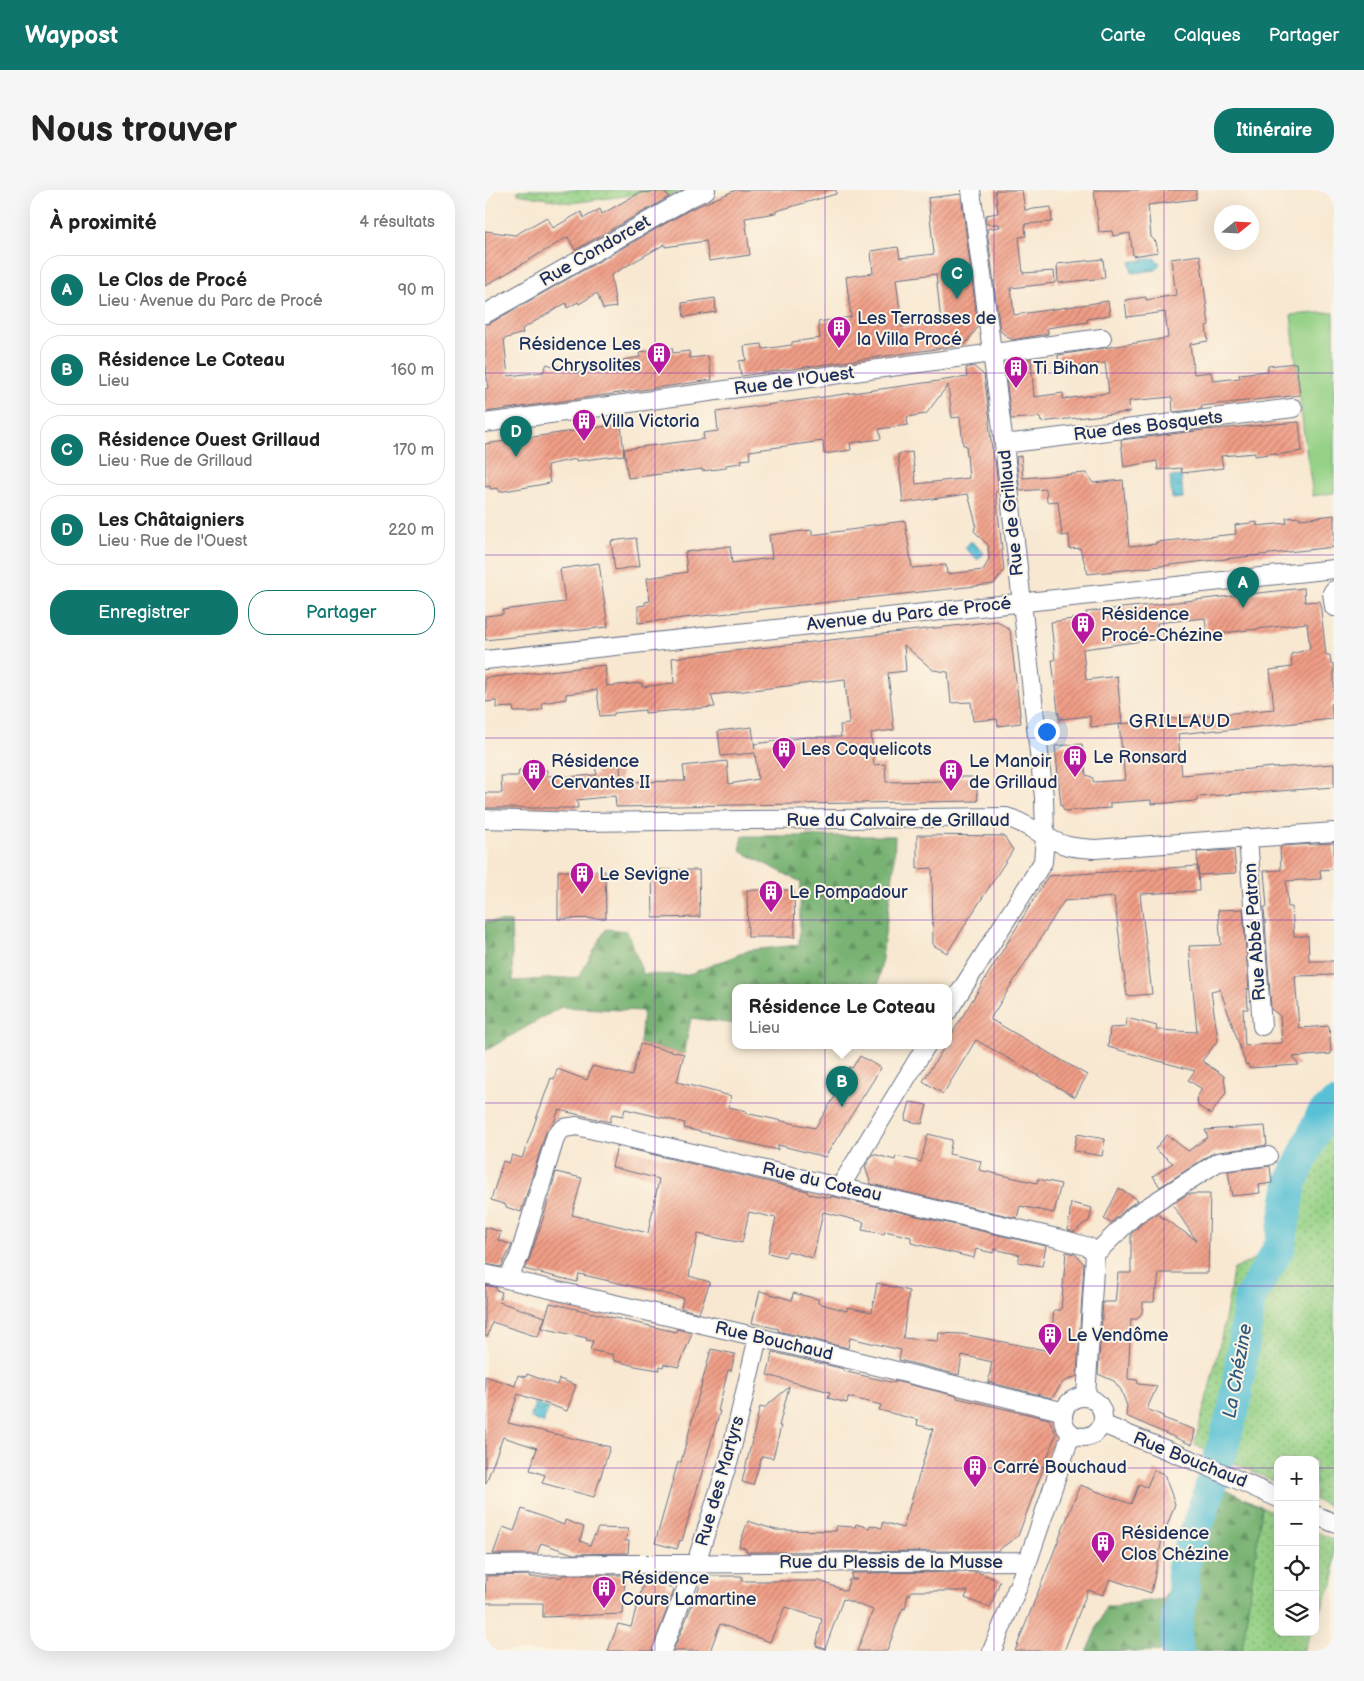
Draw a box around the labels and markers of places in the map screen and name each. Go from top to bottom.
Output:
pin: C [941,258,973,299]
place label: Les Terrasses de la Villa Procé [857,308,997,350]
building icon: Les Terrasses de la Villa Procé [826,315,852,349]
place label: Résidence Les Chrysolites [519,334,641,376]
building icon: Résidence Les Chrysolites [646,341,672,375]
building icon: Ti Bihan [1003,355,1029,389]
place label: Ti Bihan [1033,358,1099,379]
building icon: Villa Victoria [571,408,597,442]
place label: Villa Victoria [601,411,700,432]
pin: D [500,416,532,457]
pin: A [1227,567,1259,608]
place label: Résidence Procé-Chézine [1101,604,1223,646]
building icon: Résidence Procé-Chézine [1070,611,1096,645]
building icon: Les Coquelicots [771,736,797,770]
place label: Les Coquelicots [801,739,932,760]
building icon: Le Ronsard [1062,744,1088,778]
place label: Le Ronsard [1093,747,1187,768]
place label: Résidence Cervantes II [551,751,650,793]
place label: Le Manoir de Grillaud [969,751,1058,793]
building icon: Résidence Cervantes II [521,758,547,792]
building icon: Le Manoir de Grillaud [938,758,964,792]
building icon: Le Sevigne [569,861,595,895]
place label: Le Sevigne [599,864,690,885]
building icon: Le Pompadour [758,879,784,913]
place label: Le Pompadour [789,882,908,903]
pin: B [826,1066,858,1107]
building icon: Le Vendôme [1037,1322,1063,1356]
place label: Le Vendôme [1067,1325,1169,1346]
building icon: Carré Bouchaud [962,1454,988,1488]
place label: Carré Bouchaud [993,1457,1127,1478]
place label: Résidence Clos Chézine [1121,1523,1229,1565]
building icon: Résidence Clos Chézine [1090,1530,1116,1564]
place label: Résidence Cours Lamartine [621,1568,757,1610]
building icon: Résidence Cours Lamartine [591,1575,617,1609]

